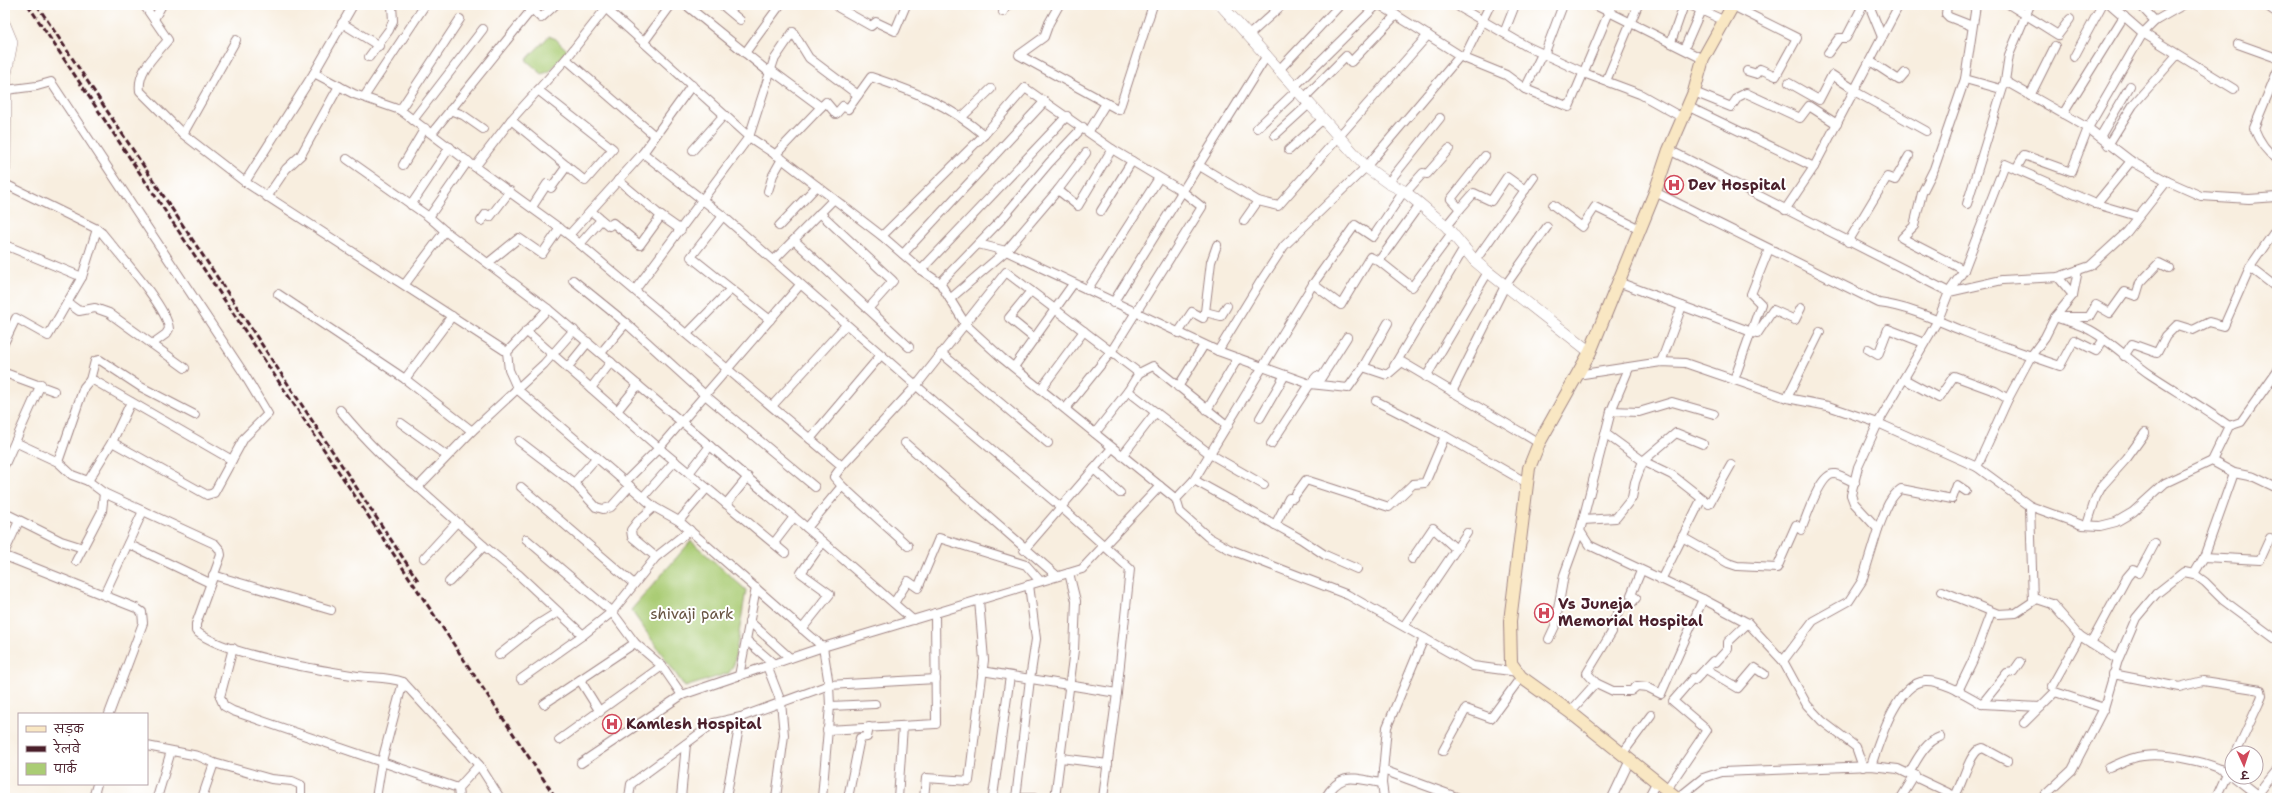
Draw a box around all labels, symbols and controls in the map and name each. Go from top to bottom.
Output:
hospital icon: Dev Hospital [1663,174,1685,196]
place label: Dev Hospital [1688,175,1786,195]
place label: Vs Juneja Memorial Hospital [1558,594,1703,631]
hospital icon: Vs Juneja Memorial Hospital [1533,602,1555,624]
park label: shivaji park [650,604,734,624]
legend [18,713,148,785]
hospital icon: Kamlesh Hospital [601,713,623,735]
place label: Kamlesh Hospital [626,714,762,734]
text: सड़क [53,721,85,737]
text: रेलवे [52,738,81,757]
north arrow [2224,745,2264,785]
text: पार्क [53,759,78,777]
text: उ [2239,767,2250,782]

